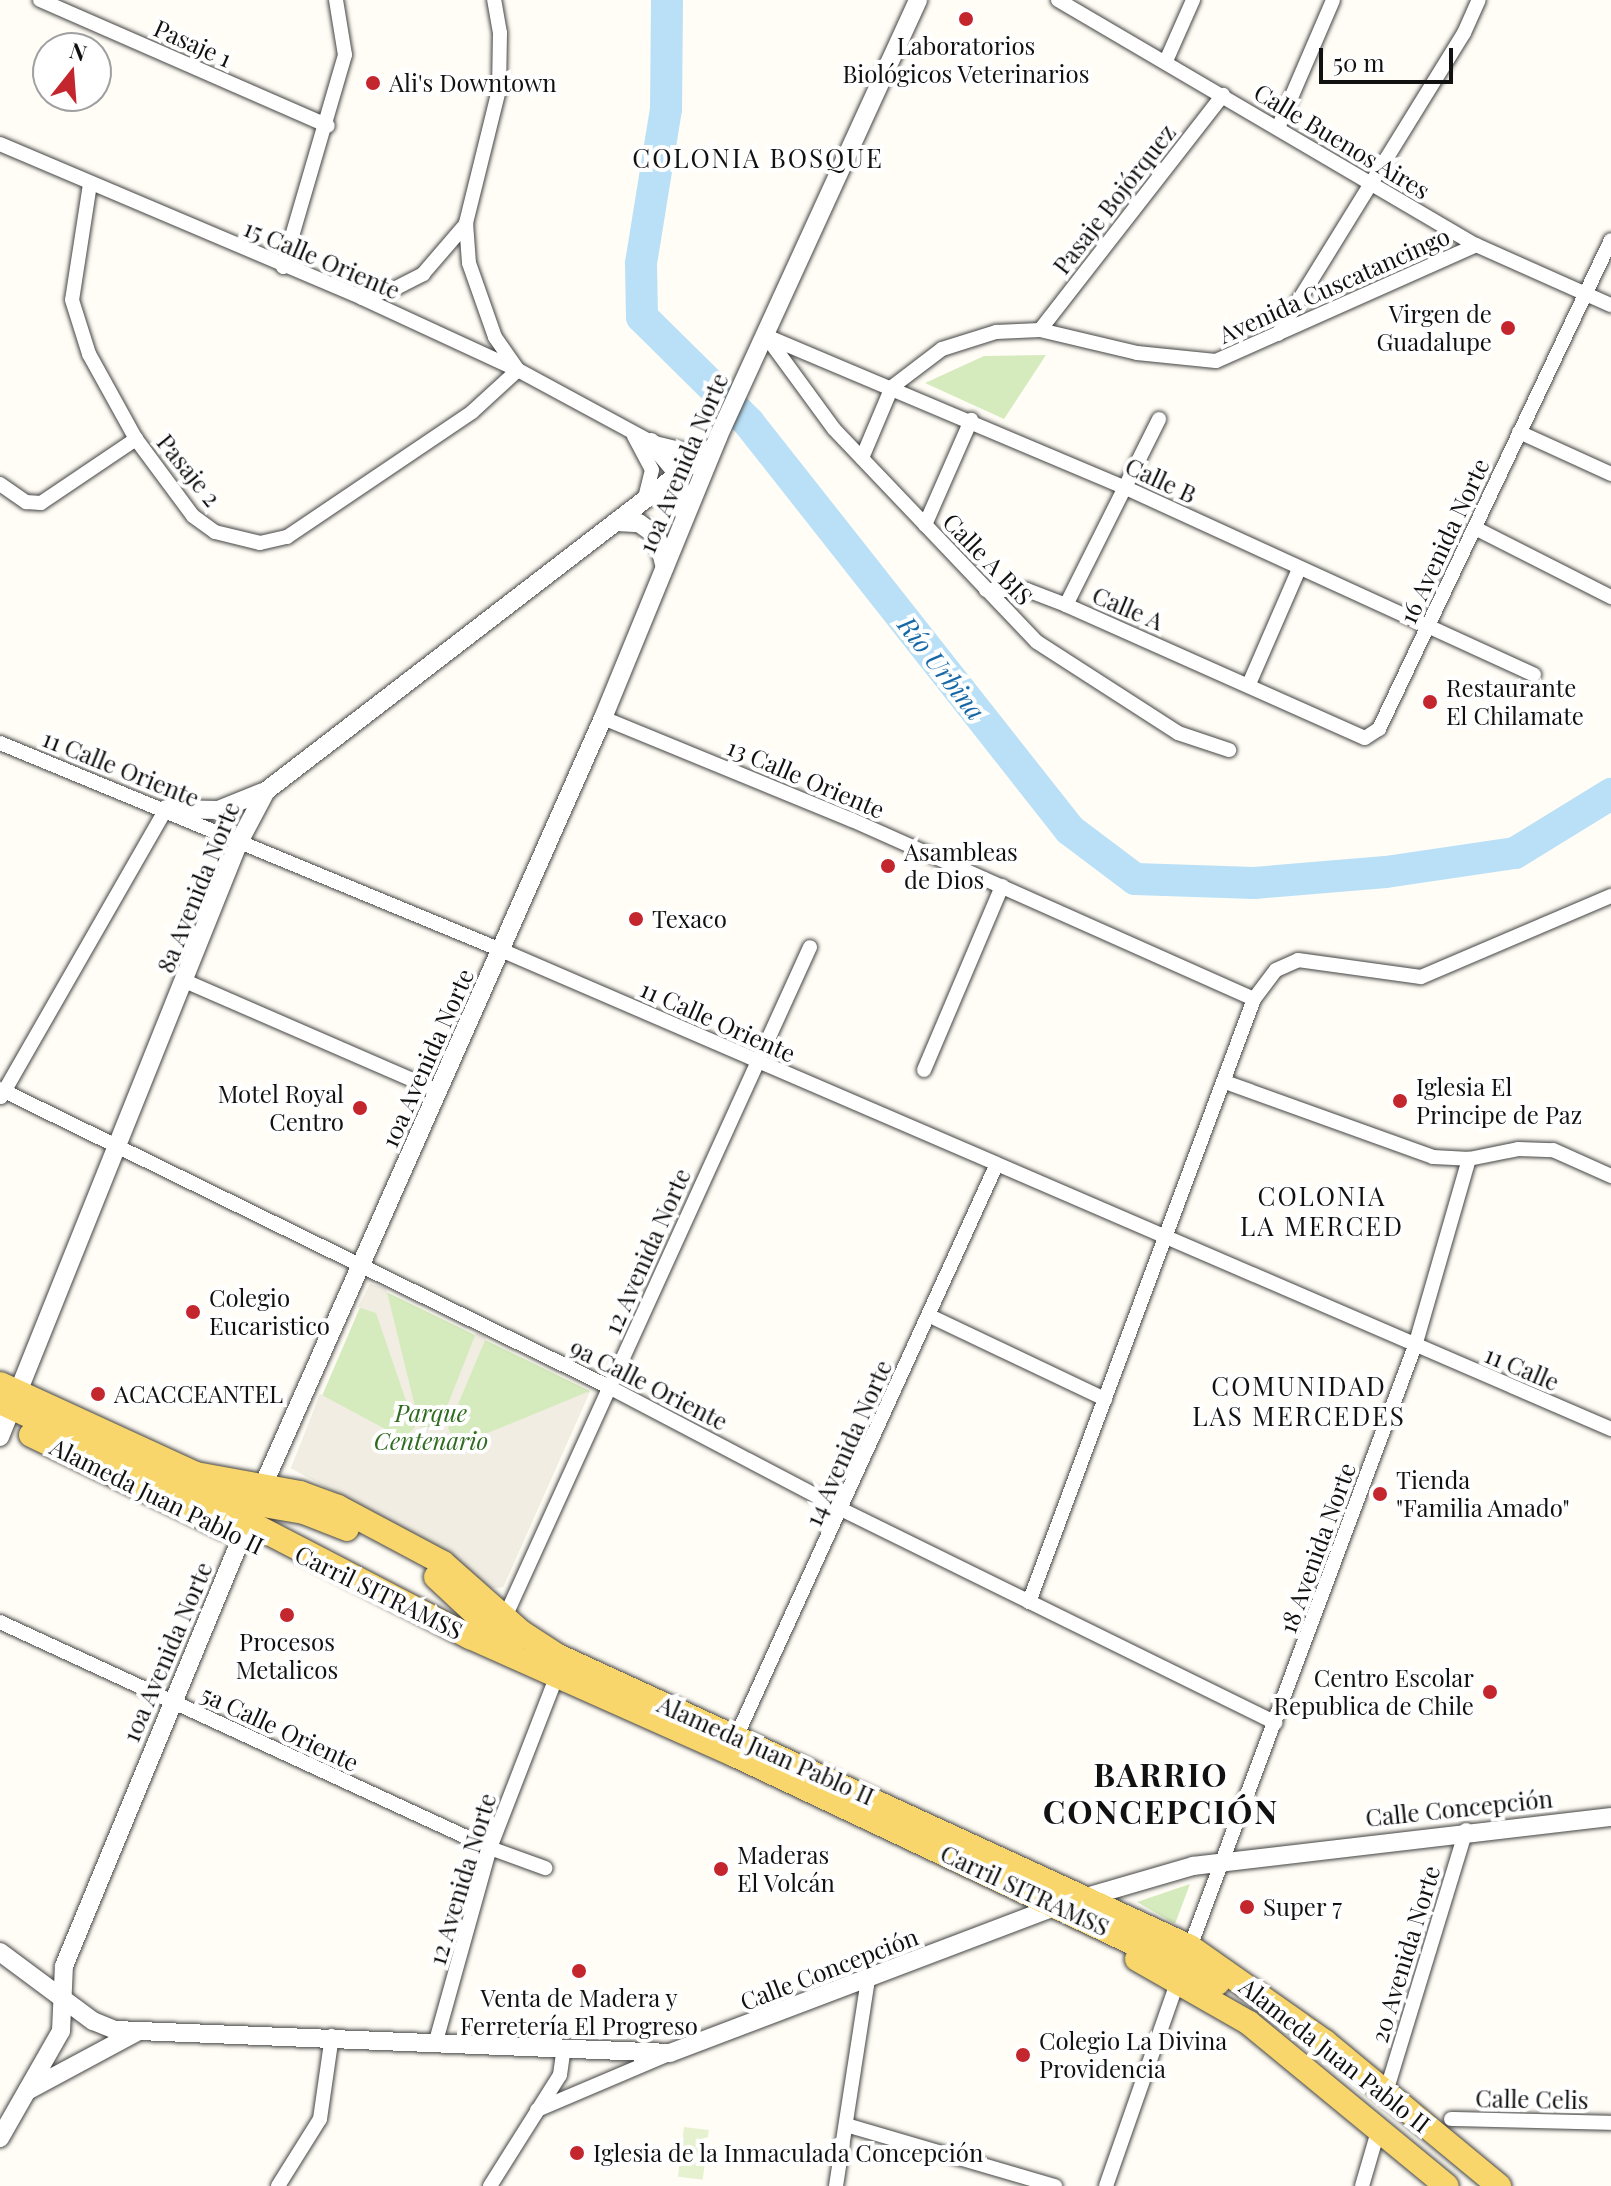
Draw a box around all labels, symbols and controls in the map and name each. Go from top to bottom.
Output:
marker: Laboratorios Biológicos Veterinarios [957,10,975,28]
street label: Pasaje 1 [150,13,236,73]
north arrow [32,32,112,112]
place label: Laboratorios Biológicos Veterinarios [842,32,1090,88]
scale bar [1323,32,1457,82]
text: N [66,34,90,68]
text: 50 m [1333,46,1385,78]
place label: Ali's Downtown [389,69,557,97]
marker: Ali's Downtown [364,74,382,92]
street label: Calle Buenos Aires [1249,77,1435,205]
street label: Pasaje Bojórquez [1047,118,1181,280]
district label: COLONIA BOSQUE [632,142,884,174]
street label: 15 Calle Oriente [239,213,405,305]
street label: Avenida Cuscatancingo [1214,221,1454,349]
place label: Virgen de Guadalupe [1376,300,1492,356]
marker: Virgen de Guadalupe [1499,319,1517,337]
street label: 10a Avenida Norte [632,368,734,558]
street label: Pasaje 2 [151,428,227,512]
street label: Calle B [1121,451,1201,509]
street label: 16 Avenida Norte [1393,453,1495,629]
street label: Calle A BIS [937,507,1039,611]
street label: Calle A [1088,580,1168,636]
water label: Río Urbina [892,610,992,726]
place label: Restaurante El Chilamate [1446,674,1584,730]
marker: Restaurante El Chilamate [1421,693,1439,711]
street label: 11 Calle Oriente [38,723,204,813]
street label: 13 Calle Oriente [723,732,889,824]
street label: 8a Avenida Norte [150,797,246,977]
place label: Asambleas de Dios [904,838,1018,894]
marker: Asambleas de Dios [879,857,897,875]
place label: Texaco [652,905,727,933]
marker: Texaco [627,910,645,928]
street label: 10a Avenida Norte [374,963,480,1153]
street label: 11 Calle Oriente [636,974,800,1068]
place label: Iglesia El Principe de Paz [1416,1073,1582,1129]
place label: Motel Royal Centro [218,1080,344,1136]
marker: Iglesia El Principe de Paz [1391,1092,1409,1110]
marker: Motel Royal Centro [351,1099,369,1117]
street label: 12 Avenida Norte [597,1163,697,1339]
district label: COLONIA LA MERCED [1240,1180,1404,1242]
place label: Colegio Eucaristico [209,1284,330,1340]
marker: Colegio Eucaristico [184,1303,202,1321]
street label: 9a Calle Oriente [565,1332,733,1436]
street label: 11 Calle [1481,1340,1563,1396]
street label: 14 Avenida Norte [798,1355,898,1531]
district label: COMUNIDAD LAS MERCEDES [1192,1370,1406,1432]
place label: ACACCEANTEL [114,1380,283,1408]
marker: ACACCEANTEL [89,1385,107,1403]
park label: Parque Centenario [374,1399,488,1455]
street label: Alameda Juan Pablo II [45,1432,269,1560]
street label: 18 Avenida Norte [1273,1458,1361,1638]
place label: Tienda "Familia Amado" [1396,1466,1571,1522]
marker: Tienda "Familia Amado" [1371,1485,1389,1503]
street label: Carril SITRAMSS [291,1539,467,1645]
street label: 10a Avenida Norte [116,1557,218,1747]
marker: Procesos Metalicos [278,1606,296,1624]
place label: Procesos Metalicos [236,1628,338,1684]
place label: Centro Escolar Republica de Chile [1273,1664,1474,1720]
street label: 5a Calle Oriente [197,1679,363,1777]
marker: Centro Escolar Republica de Chile [1481,1683,1499,1701]
street label: Alameda Juan Pablo II [653,1689,879,1811]
district label: BARRIO CONCEPCIÓN [1043,1756,1279,1831]
street label: Calle Concepción [1364,1784,1554,1832]
street label: 12 Avenida Norte [422,1789,502,1969]
street label: Carril SITRAMSS [936,1838,1114,1942]
place label: Maderas El Volcán [737,1841,836,1897]
marker: Maderas El Volcán [712,1860,730,1878]
street label: 20 Avenida Norte [1364,1861,1446,2047]
place label: Super 7 [1263,1893,1342,1921]
marker: Super 7 [1238,1898,1256,1916]
street label: Calle Concepción [736,1922,922,2016]
marker: Venta de Madera y Ferretería El Progreso [570,1962,588,1980]
street label: Alameda Juan Pablo II [1234,1972,1436,2138]
place label: Venta de Madera y Ferretería El Progreso [460,1984,698,2040]
place label: Colegio La Divina Providencia [1039,2027,1227,2083]
marker: Colegio La Divina Providencia [1014,2046,1032,2064]
street label: Calle Celis [1475,2084,1589,2114]
place label: Iglesia de la Inmaculada Concepción [593,2139,985,2167]
marker: Iglesia de la Inmaculada Concepción [568,2144,586,2162]

